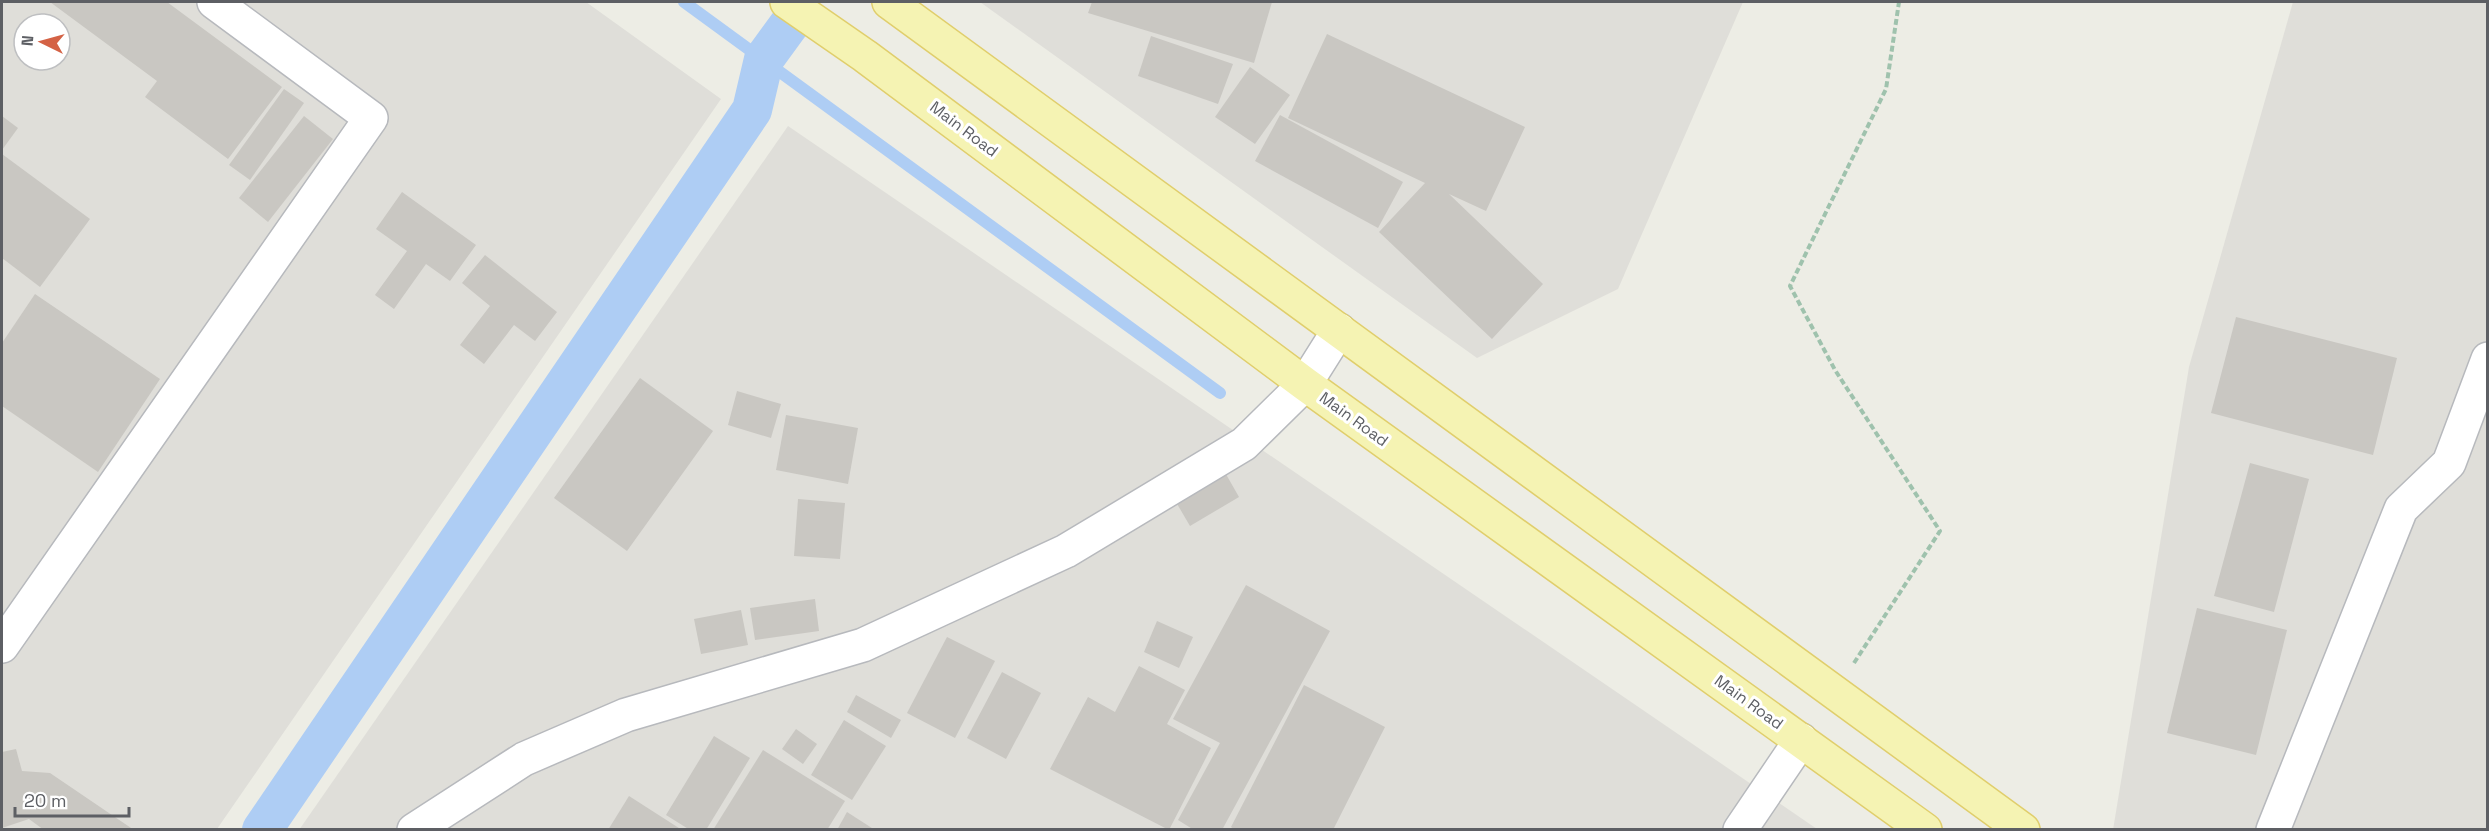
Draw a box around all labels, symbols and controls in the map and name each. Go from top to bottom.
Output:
north arrow [12,12,72,72]
text: N [17,34,38,47]
street label: Main Road [926,96,1002,162]
street label: Main Road [1315,387,1393,451]
street label: Main Road [1710,670,1788,734]
scale bar [15,780,129,818]
text: 20 m [24,789,67,812]

